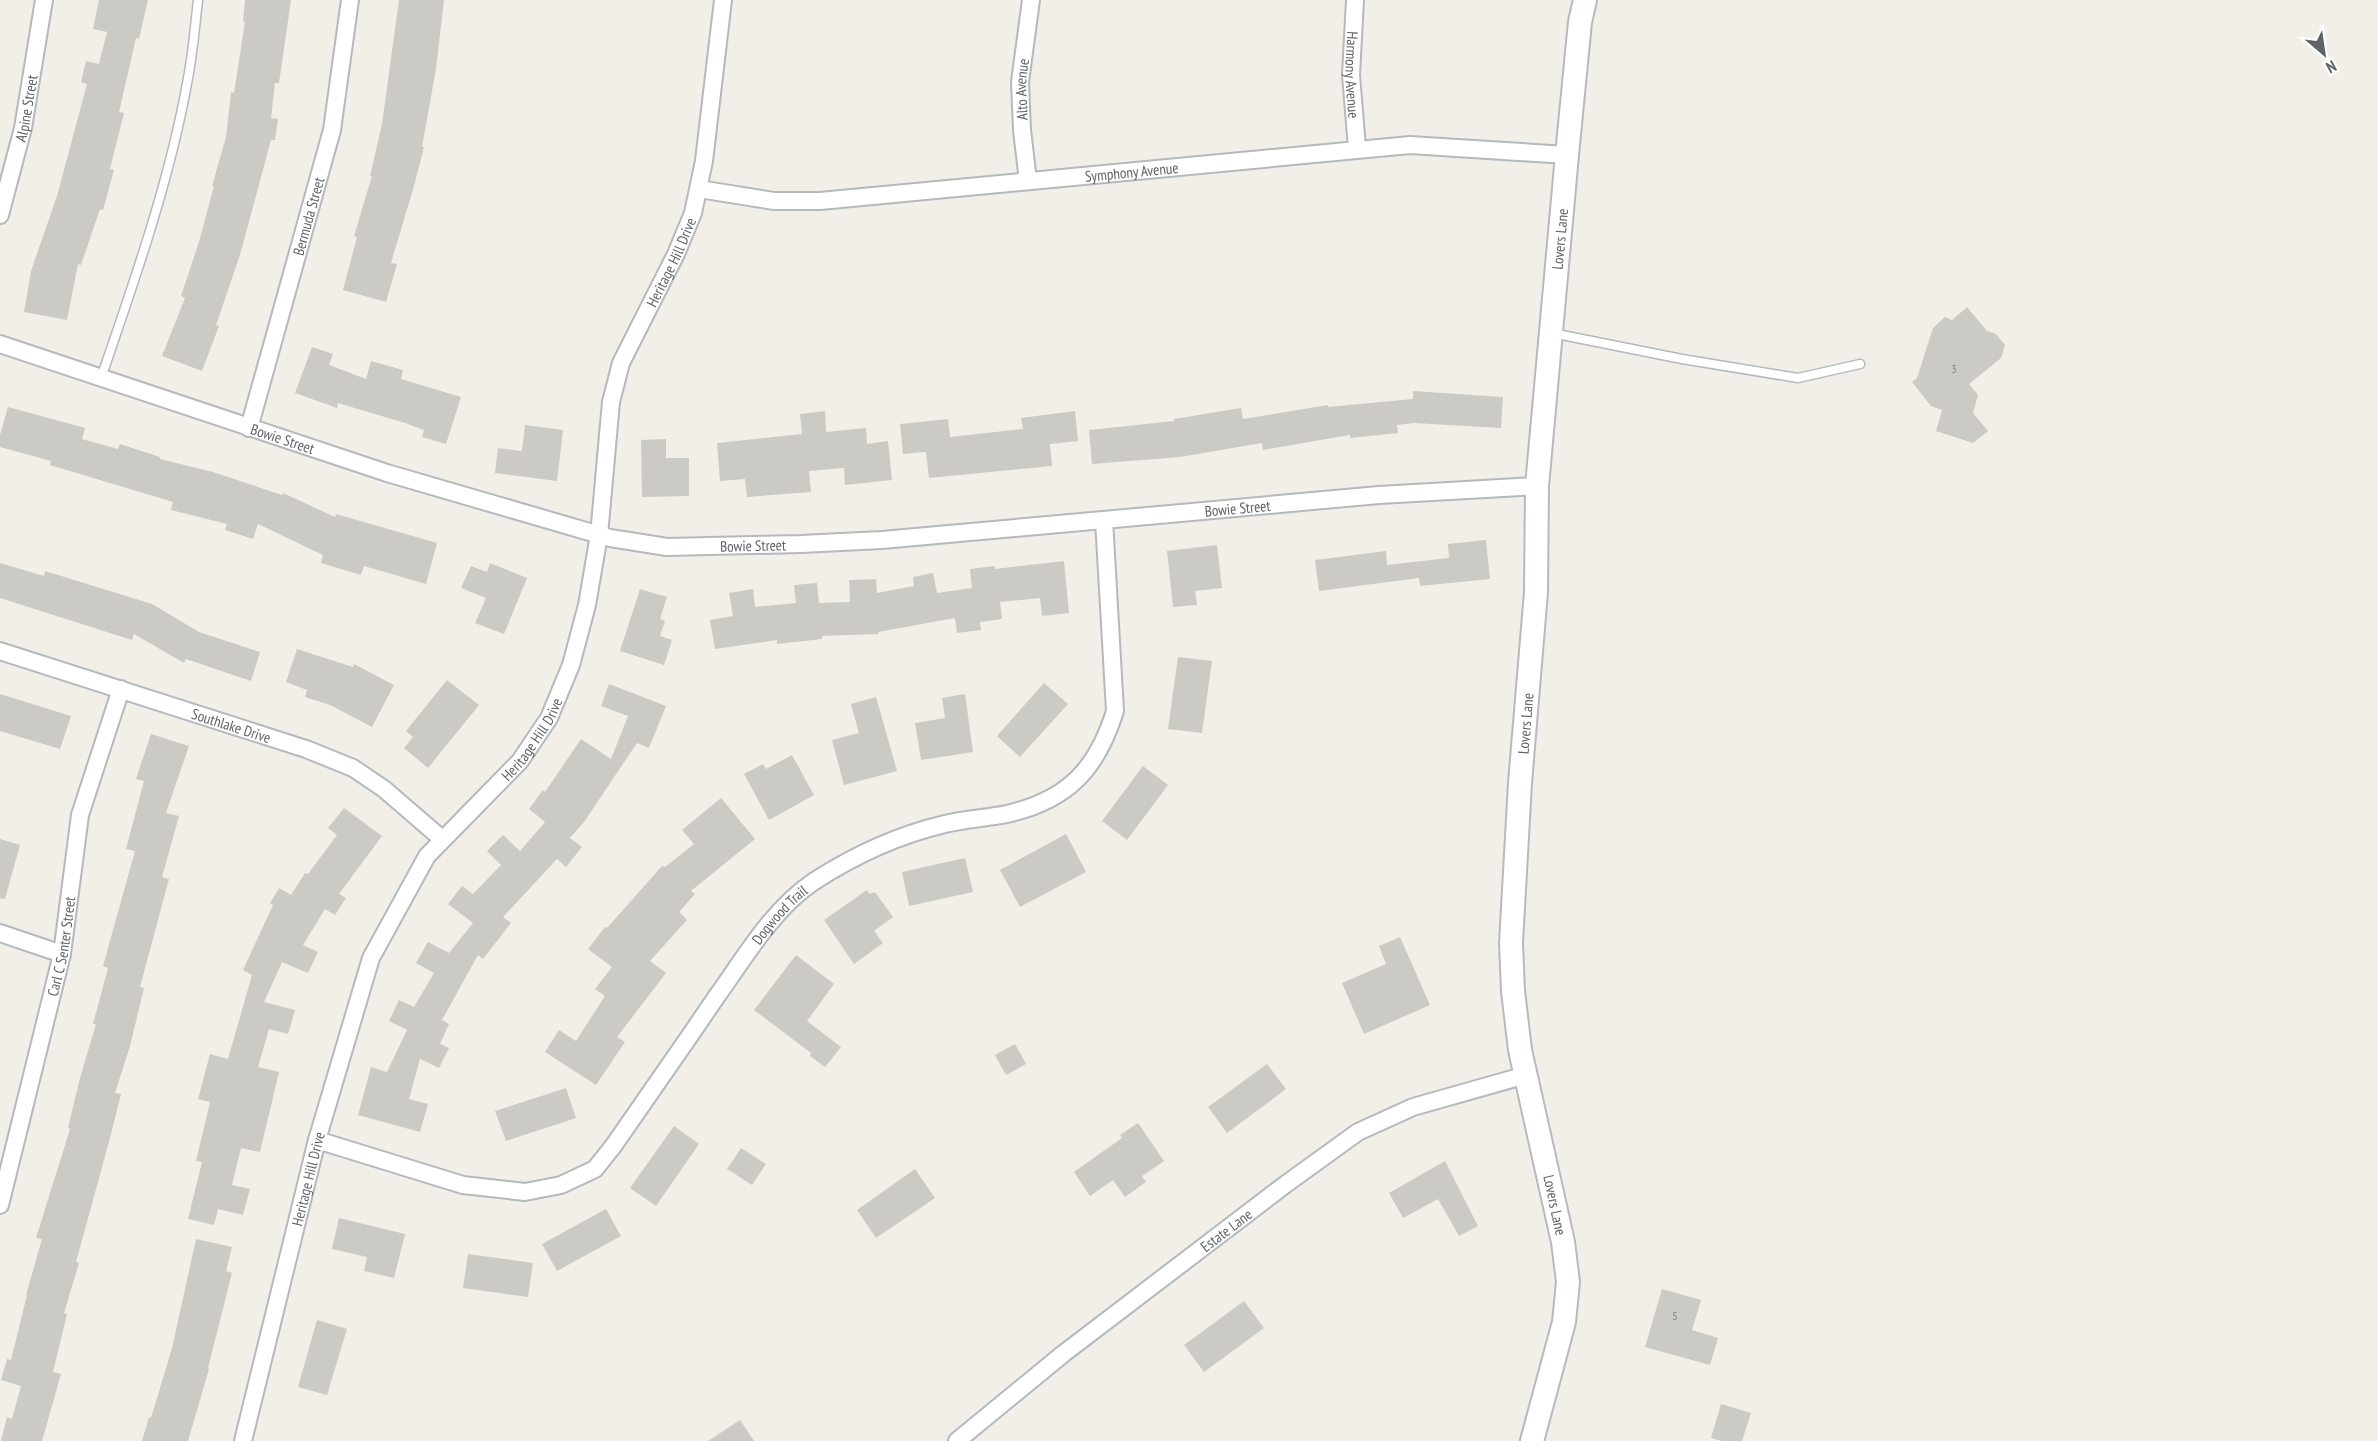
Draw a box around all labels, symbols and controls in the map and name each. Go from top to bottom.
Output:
north arrow [2294,24,2354,84]
street label: Harmony Avenue [1341,31,1364,119]
text: N [2323,56,2340,78]
street label: Alto Avenue [1010,57,1033,121]
street label: Alpine Street [10,73,41,144]
street label: Symphony Avenue [1084,158,1179,185]
street label: Bermuda Street [288,175,328,257]
street label: Lovers Lane [1547,208,1572,270]
street label: Heritage Hill Drive [642,214,700,310]
house number: 3 [1951,361,1957,376]
street label: Bowie Street [248,419,317,458]
street label: Bowie Street [1204,495,1271,520]
street label: Bowie Street [720,535,786,555]
street label: Lovers Lane [1513,692,1537,755]
street label: Heritage Hill Drive [497,695,566,784]
street label: Southlake Drive [189,704,273,747]
street label: Dogwood Trail [747,880,811,948]
street label: Carl C Senter Street [42,895,79,998]
street label: Heritage Hill Drive [287,1129,328,1228]
street label: Lovers Lane [1539,1173,1571,1237]
street label: Estate Lane [1196,1204,1256,1256]
house number: 5 [1672,1308,1678,1323]

